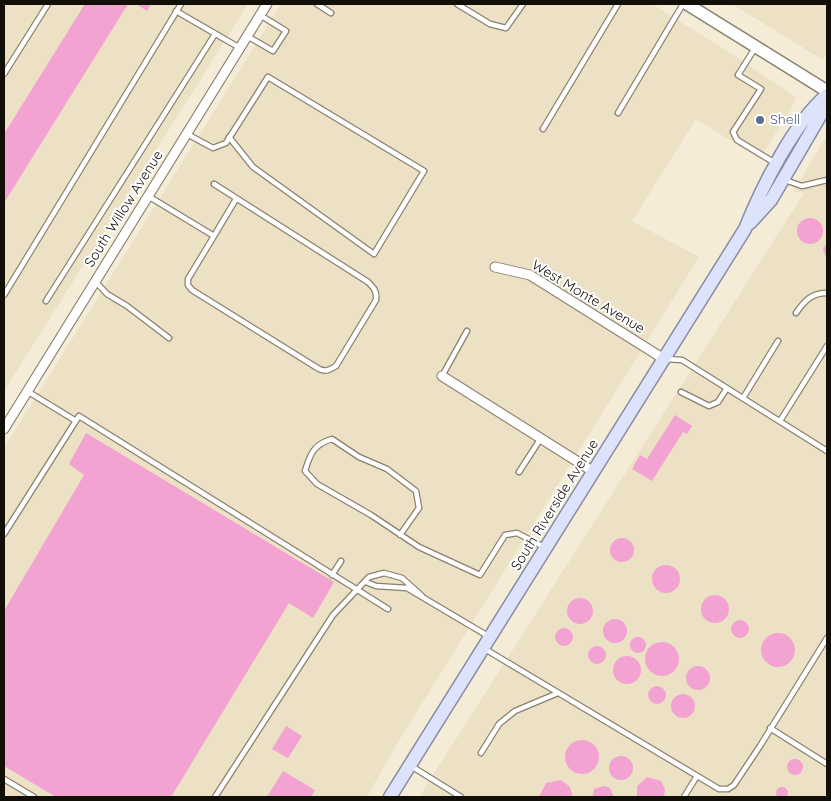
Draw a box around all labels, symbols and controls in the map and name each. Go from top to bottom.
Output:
place label: Shell [770,112,800,128]
marker: Shell [754,114,766,126]
street label: South Willow Avenue [81,148,167,270]
street label: West Monte Avenue [528,257,648,337]
street label: South Riverside Avenue [508,436,602,574]

